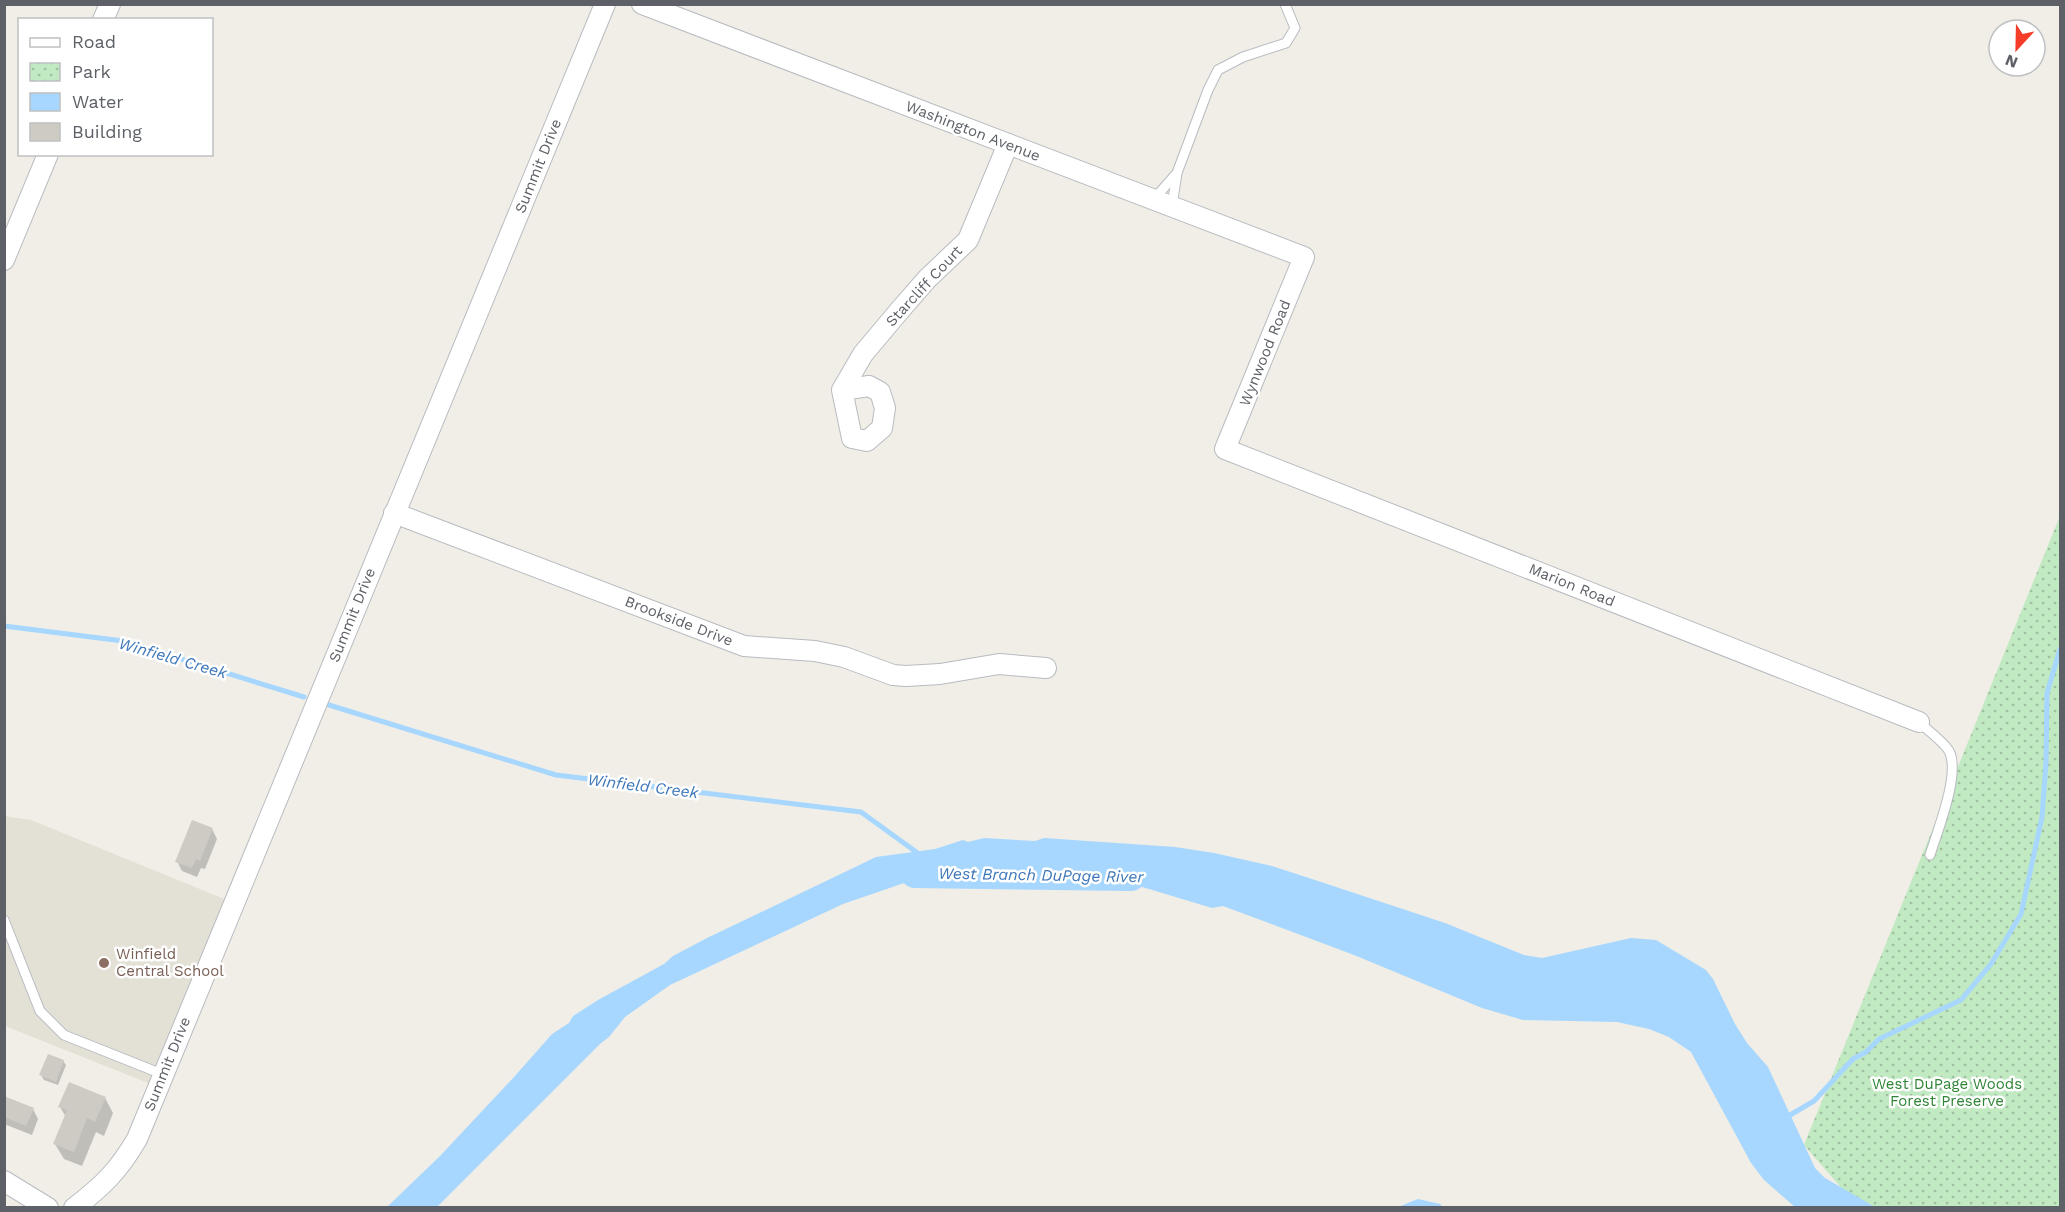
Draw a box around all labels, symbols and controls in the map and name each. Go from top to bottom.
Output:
legend [18,18,213,156]
north arrow [1987,18,2047,78]
text: Road [72,31,116,52]
text: N [2003,50,2021,72]
text: Park [72,61,111,82]
text: Water [72,91,124,112]
street label: Washington Avenue [903,97,1043,165]
street label: Summit Drive [511,116,565,216]
text: Building [72,121,142,142]
street label: Starcliff Court [882,241,967,330]
street label: Wynwood Road [1236,297,1294,409]
street label: Marion Road [1526,560,1618,610]
street label: Summit Drive [325,565,379,665]
street label: Brookside Drive [622,592,736,650]
water label: Winfield Creek [117,633,231,683]
water label: Winfield Creek [586,770,701,802]
water label: West Branch DuPage River [938,864,1145,886]
place label: Winfield Central School [116,945,224,980]
marker: Winfield Central School [97,956,111,970]
street label: Summit Drive [140,1014,194,1114]
park label: West DuPage Woods Forest Preserve [1872,1075,2022,1110]

